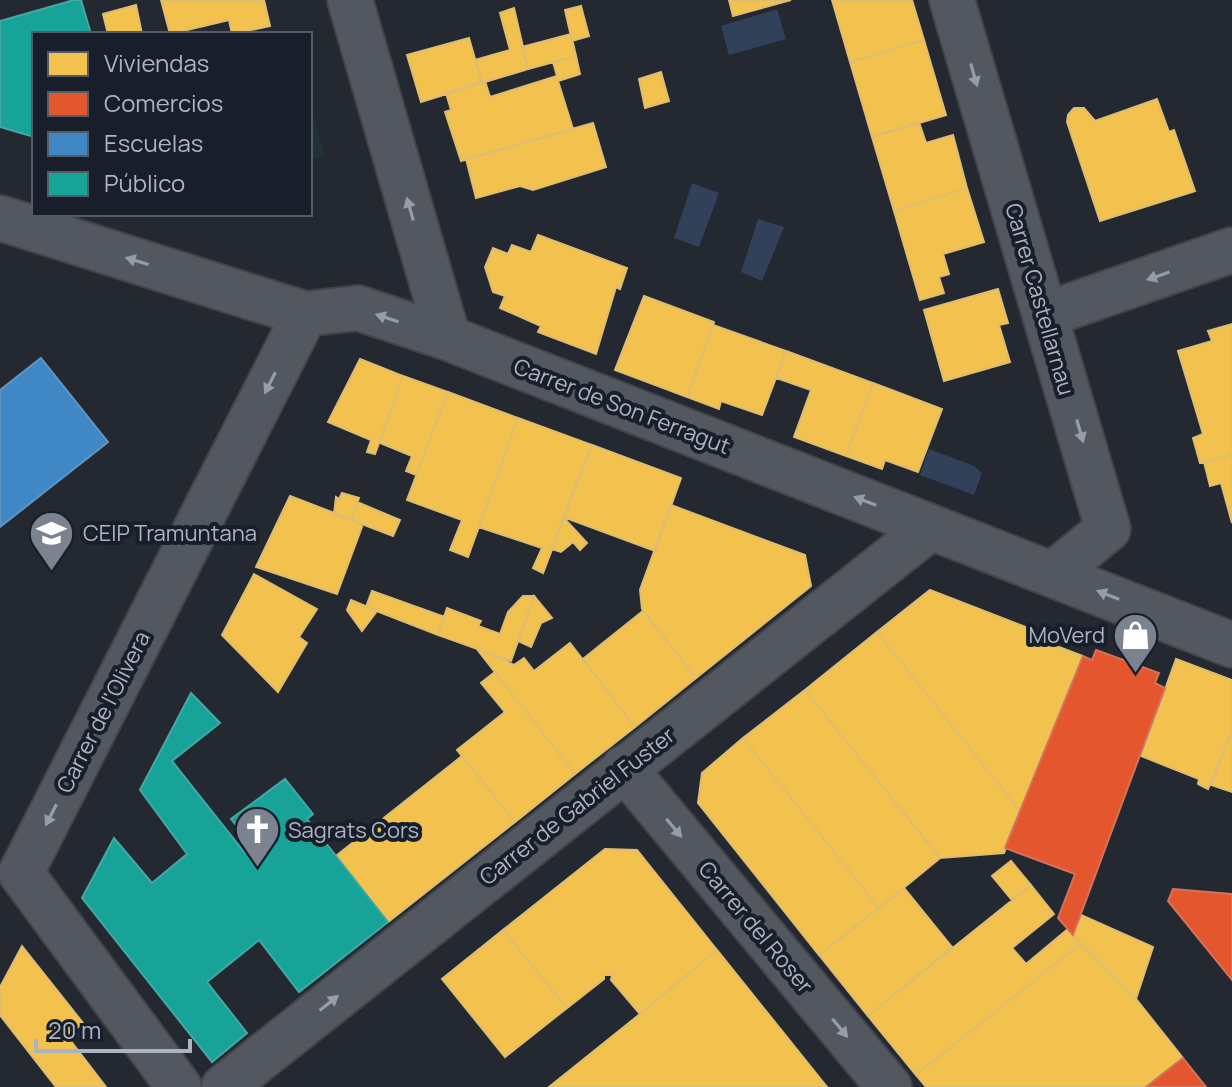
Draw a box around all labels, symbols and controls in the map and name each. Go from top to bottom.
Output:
legend [32,32,312,216]
text: Viviendas [104,46,209,79]
one-way arrow [968,63,981,87]
text: Comercios [104,86,223,119]
text: Escuelas [104,126,203,159]
text: Público [104,166,185,199]
one-way arrow [404,197,416,222]
street label: Carrer Castellarnau [998,200,1082,398]
one-way arrow [125,254,149,267]
one-way arrow [1146,270,1170,282]
one-way arrow [375,311,399,323]
street label: Carrer de Son Ferragut [510,351,735,461]
one-way arrow [263,372,277,395]
one-way arrow [1074,420,1087,444]
one-way arrow [853,495,877,508]
school or university icon: CEIP Tramuntana [28,509,76,572]
place label: CEIP Tramuntana [83,518,257,548]
one-way arrow [1096,588,1120,600]
shop icon: MoVerd [1112,611,1160,674]
place label: MoVerd [1029,620,1105,650]
street label: Carrer de l'Olivera [49,626,157,798]
street label: Carrer de Gabriel Fuster [473,720,681,892]
one-way arrow [44,803,57,826]
church icon: Sagrats Cors [233,806,281,869]
place label: Sagrats Cors [288,815,419,845]
one-way arrow [665,818,682,838]
street label: Carrer del Roser [692,855,820,999]
one-way arrow [319,996,339,1012]
scale bar [36,1003,190,1053]
text: 20 m [48,1013,101,1046]
one-way arrow [831,1018,848,1038]

